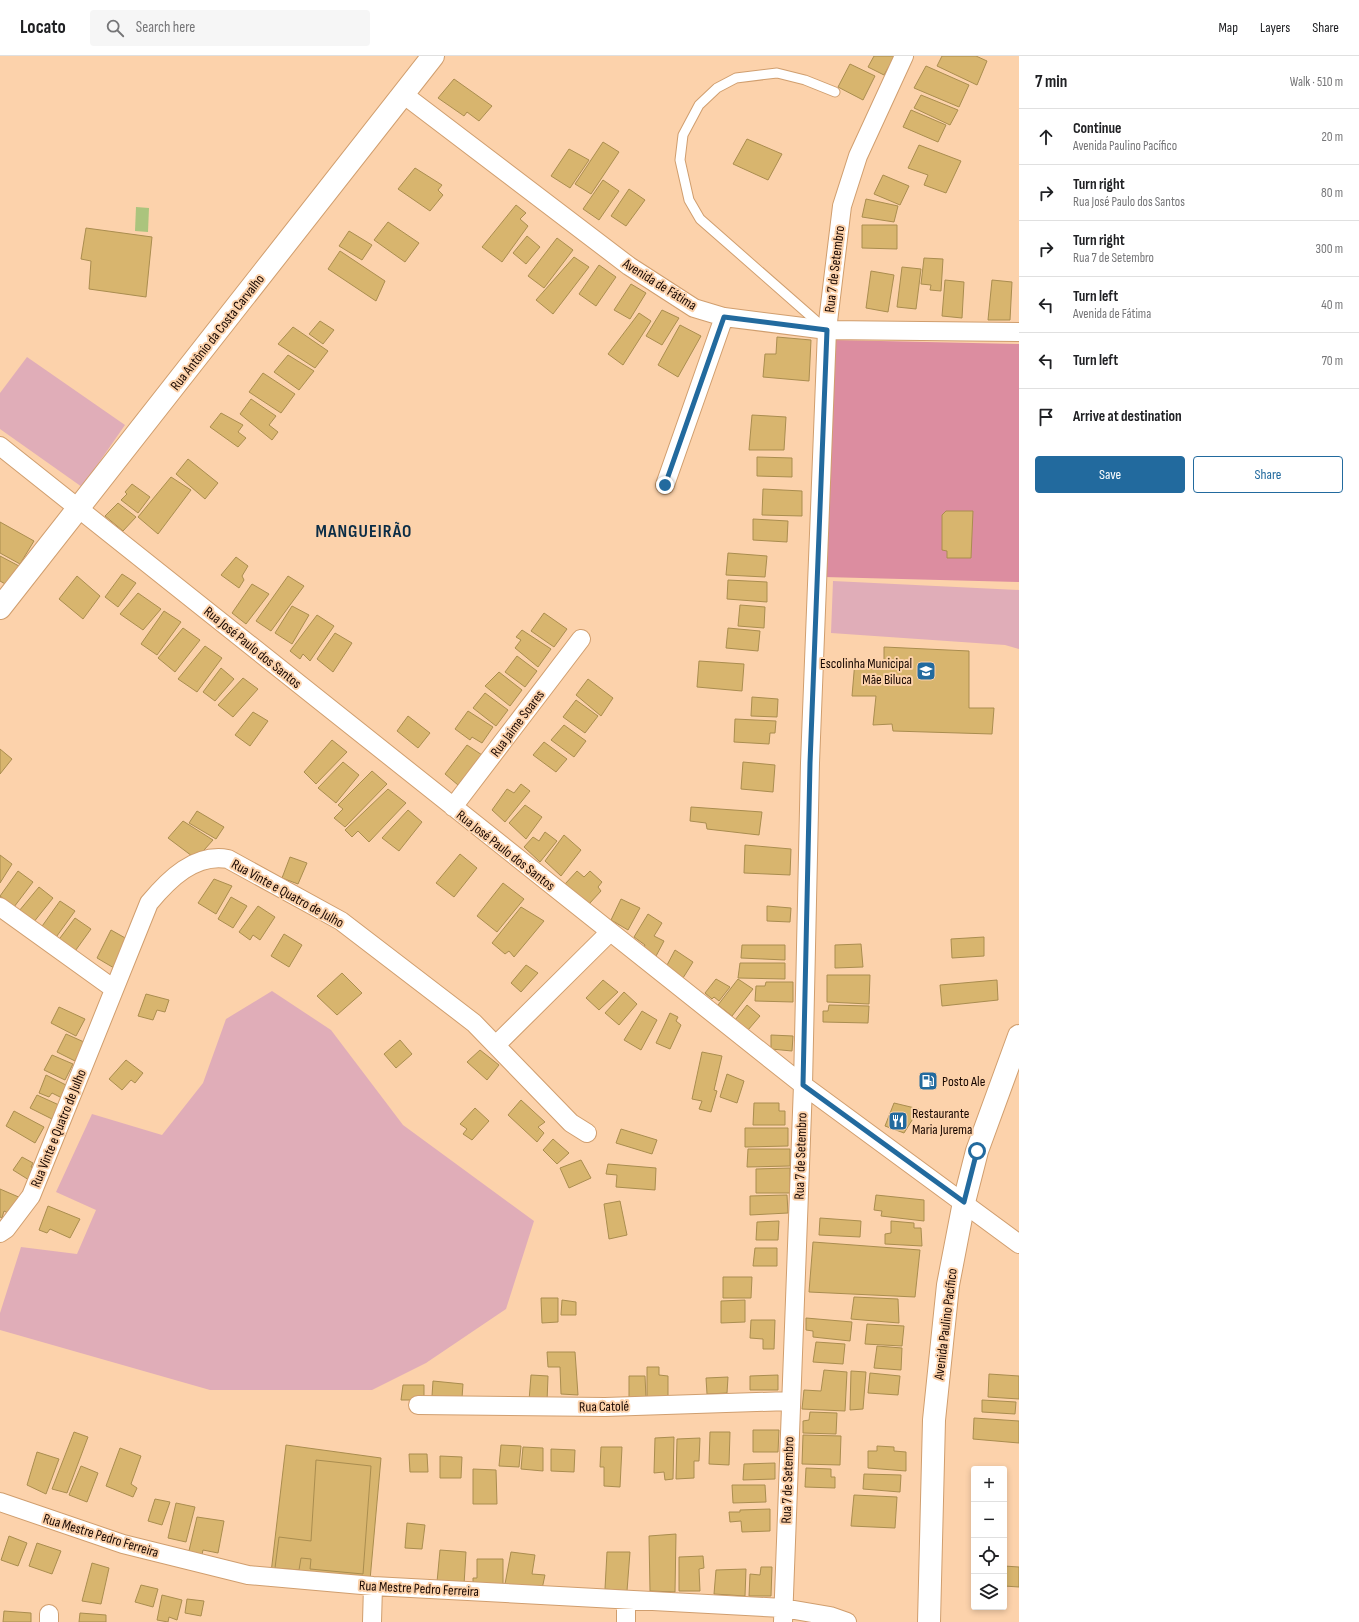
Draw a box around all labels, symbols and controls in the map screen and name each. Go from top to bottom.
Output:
search box [90,10,370,46]
text: Locato [20,16,66,39]
icon: search [104,17,126,39]
text: Search here [136,18,195,37]
text: Map [1218,19,1238,36]
text: Layers [1260,19,1290,36]
text: Share [1312,19,1339,36]
text: 7 min [1035,72,1067,92]
text: Walk · 510 m [1290,74,1343,90]
text: Continue [1073,119,1122,138]
icon: ahead [1035,126,1057,148]
text: 20 m [1321,129,1343,145]
text: Avenida Paulino Pacífico [1073,138,1177,154]
text: Turn right [1073,175,1125,194]
icon: right [1035,182,1057,204]
text: 80 m [1321,185,1343,201]
text: Rua José Paulo dos Santos [1073,194,1185,210]
street label: Rua 7 de Setembro [821,225,848,313]
text: Turn right [1073,231,1125,250]
icon: right [1035,238,1057,260]
text: 300 m [1316,241,1343,257]
text: Rua 7 de Setembro [1073,250,1154,266]
street label: Avenida de Fátima [619,254,700,314]
street label: Rua Antônio da Costa Carvalho [167,271,268,394]
text: Turn left [1073,287,1118,306]
icon: left [1035,294,1057,316]
text: 40 m [1321,297,1343,313]
text: Avenida de Fátima [1073,306,1151,322]
icon: left [1035,350,1057,372]
text: Turn left [1073,351,1118,370]
text: 70 m [1322,353,1343,369]
icon: arrive [1035,406,1057,428]
text: Arrive at destination [1073,407,1182,426]
button: Save [1035,456,1185,493]
button: Share [1193,456,1343,493]
route end [656,476,674,494]
district label: MANGUEIRÃO [316,521,412,542]
street label: Rua José Paulo dos Santos [201,603,305,692]
place label: Escolinha Municipal Mãe Biluca [820,655,912,688]
school or university icon: Escolinha Municipal Mãe Biluca [915,660,937,682]
street label: Rua Jaime Soares [487,687,548,760]
street label: Rua José Paulo dos Santos [453,807,558,894]
street label: Rua Vinte e Quatro de Julho [229,855,347,931]
street label: Rua Vinte e Quatro de Julho [27,1066,90,1190]
fuel station icon: Posto Ale [917,1070,939,1092]
place label: Posto Ale [942,1073,985,1090]
place label: Restaurante Maria Jurema [912,1105,972,1138]
restaurant icon: Restaurante Maria Jurema [887,1110,909,1132]
street label: Rua 7 de Setembro [790,1112,811,1200]
route start [968,1142,986,1160]
street label: Avenida Paulino Pacífico [930,1267,961,1382]
street label: Rua Catolé [579,1398,629,1415]
street label: Rua 7 de Setembro [777,1436,798,1524]
map controls [971,1466,1007,1610]
button: + [971,1466,1007,1502]
button: − [971,1502,1007,1538]
street label: Rua Mestre Pedro Ferreira [41,1510,161,1561]
button: locate [971,1538,1007,1574]
button: layers [971,1574,1007,1610]
street label: Rua Mestre Pedro Ferreira [359,1577,479,1600]

